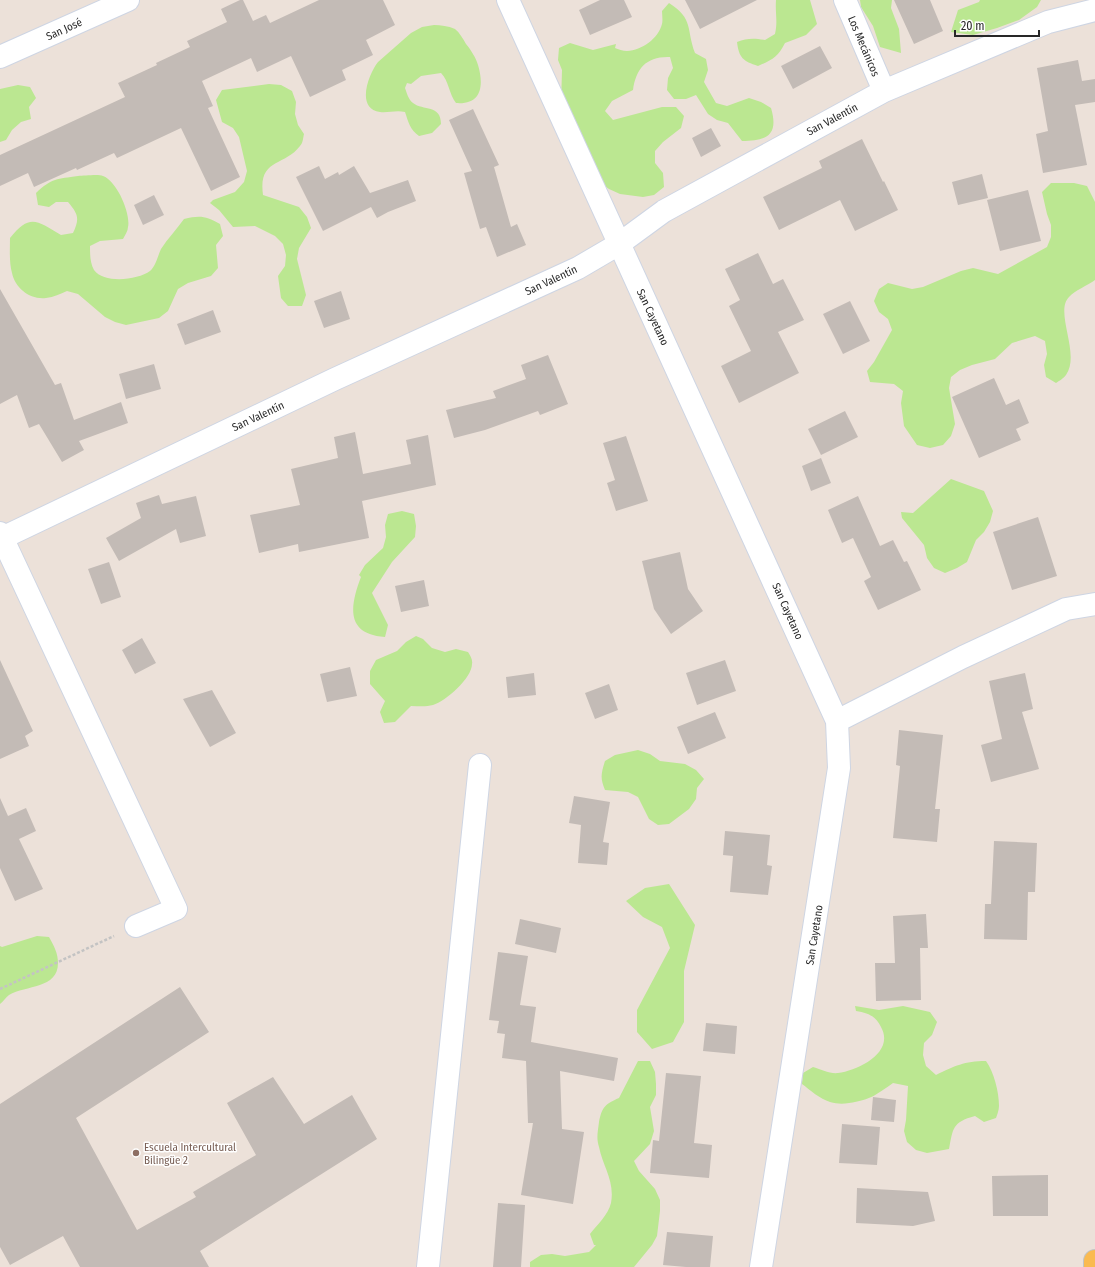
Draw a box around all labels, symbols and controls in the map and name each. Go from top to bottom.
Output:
scale bar [955,12,1039,38]
street label: Los Mecánicos [845,14,882,79]
street label: San José [44,16,84,43]
text: 20 m [961,19,985,33]
street label: San Valentín [804,101,860,138]
street label: San Valentín [523,263,579,298]
street label: San Cayetano [634,287,671,348]
street label: San Valentín [230,399,286,434]
street label: San Cayetano [769,581,806,642]
street label: San Cayetano [803,904,826,966]
place label: Escuela Intercultural Bilingüe 2 [144,1141,236,1167]
marker: Escuela Intercultural Bilingüe 2 [131,1148,141,1158]

